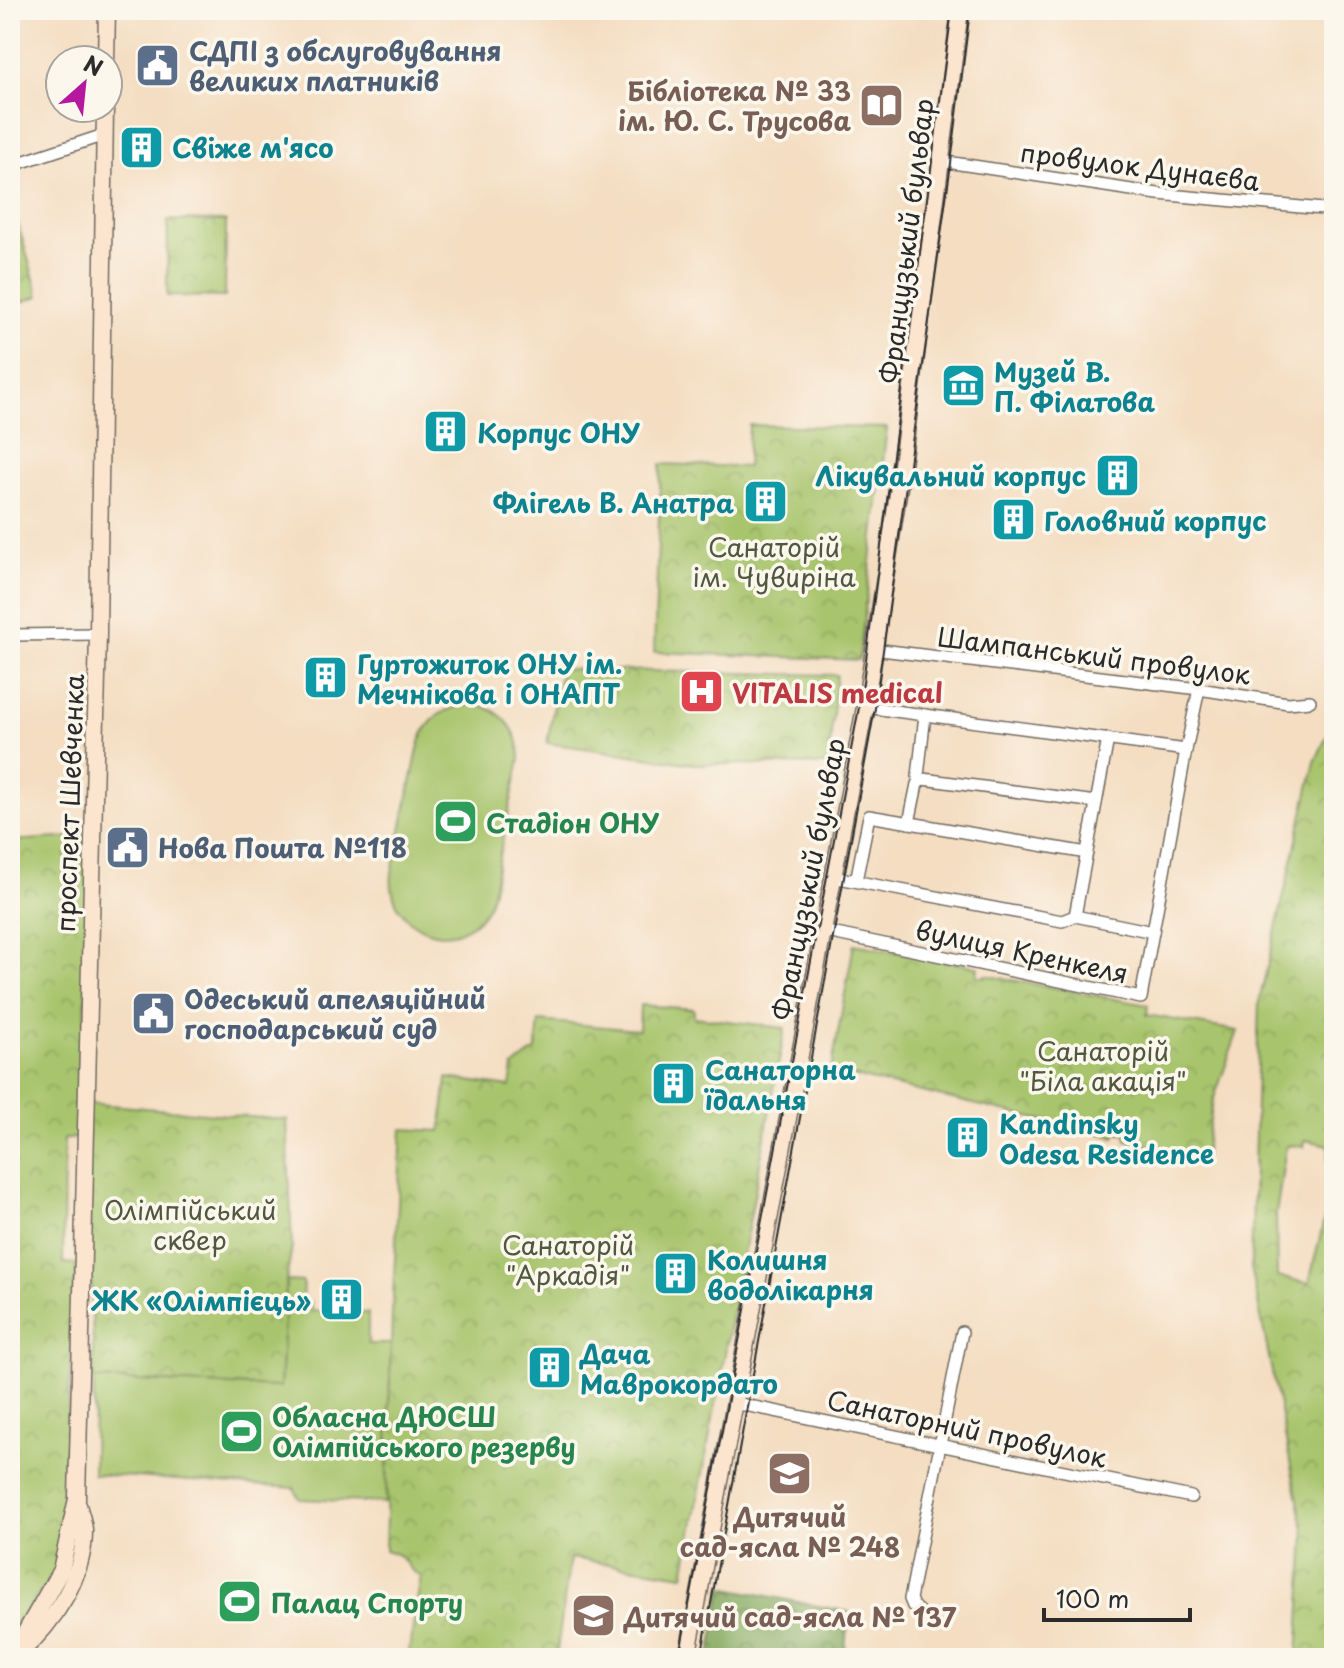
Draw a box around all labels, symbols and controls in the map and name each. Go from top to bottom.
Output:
place label: СДПІ з обслуговування великих платників [189,31,502,100]
public building icon: СДПІ з обслуговування великих платників [134,41,182,89]
north arrow [44,44,124,124]
text: N [79,46,109,84]
place label: Бібліотека № 33 ім. Ю. С. Трусова [618,71,851,140]
library icon: Бібліотека № 33 ім. Ю. С. Трусова [858,81,906,129]
street label: Французький бульвар [869,96,943,386]
building icon: Свіже м'ясо [117,123,165,171]
place label: Свіже м'ясо [172,128,334,167]
street label: провулок Дунаєва [1018,132,1262,200]
place label: Музей В. П. Філатова [994,352,1155,421]
museum icon: Музей В. П. Філатова [939,362,987,410]
building icon: Корпус ОНУ [422,408,470,456]
place label: Корпус ОНУ [477,413,640,452]
building icon: Лікувальний корпус [1093,451,1141,499]
place label: Лікувальний корпус [816,456,1086,495]
building icon: Флігель В. Анатра [741,478,789,526]
place label: Флігель В. Анатра [493,483,734,522]
building icon: Головний корпус [989,496,1037,544]
place label: Головний корпус [1044,501,1266,540]
park label: Санаторій ім. Чувиріна [692,527,856,596]
street label: Шампанський провулок [935,616,1253,694]
place label: Гуртожиток ОНУ ім. Мечнікова і ОНАПТ [357,644,622,713]
building icon: Гуртожиток ОНУ ім. Мечнікова і ОНАПТ [302,654,350,702]
hospital icon: VITALIS medical [677,668,725,716]
street label: проспект Шевченка [45,672,93,933]
place label: VITALIS medical [732,673,943,712]
street label: Французький бульвар [762,735,854,1023]
sports icon: Стадіон ОНУ [431,798,479,846]
place label: Стадіон ОНУ [486,803,659,842]
public building icon: Нова Пошта №118 [103,823,151,871]
place label: Нова Пошта №118 [158,828,407,867]
street label: вулиця Кренкеля [912,909,1132,993]
place label: Одеський апеляційний господарський суд [184,979,486,1048]
public building icon: Одеський апеляційний господарський суд [129,989,177,1037]
park label: Санаторій "Біла акація" [1019,1031,1187,1100]
place label: Санаторна їдальня [704,1050,856,1119]
building icon: Санаторна їдальня [650,1060,698,1108]
place label: Kandinsky Odesa Residence [999,1104,1214,1173]
building icon: Kandinsky Odesa Residence [944,1114,992,1162]
park label: Олімпійський сквер [104,1190,276,1259]
park label: Санаторій "Аркадія" [502,1225,634,1294]
place label: Колишня водолікарня [707,1240,874,1309]
building icon: Колишня водолікарня [652,1250,700,1298]
building icon: ЖК «Олімпієць» [318,1276,366,1324]
place label: ЖК «Олімпієць» [91,1281,311,1320]
place label: Дача Маврокордато [579,1334,778,1403]
building icon: Дача Маврокордато [525,1344,573,1392]
street label: Санаторний провулок [824,1379,1111,1477]
place label: Обласна ДЮСШ Олімпійського резерву [272,1397,575,1466]
sports icon: Обласна ДЮСШ Олімпійського резерву [217,1407,265,1455]
school or university icon: Дитячий сад-ясла № 248 [766,1449,814,1497]
place label: Дитячий сад-ясла № 248 [680,1497,900,1566]
scale bar [1044,1572,1190,1622]
sports icon: Палац Спорту [216,1578,264,1626]
text: 100 m [1056,1580,1129,1616]
place label: Палац Спорту [271,1583,463,1622]
school or university icon: Дитячий сад-ясла № 137 [569,1592,617,1640]
place label: Дитячий сад-ясла № 137 [623,1597,957,1636]

